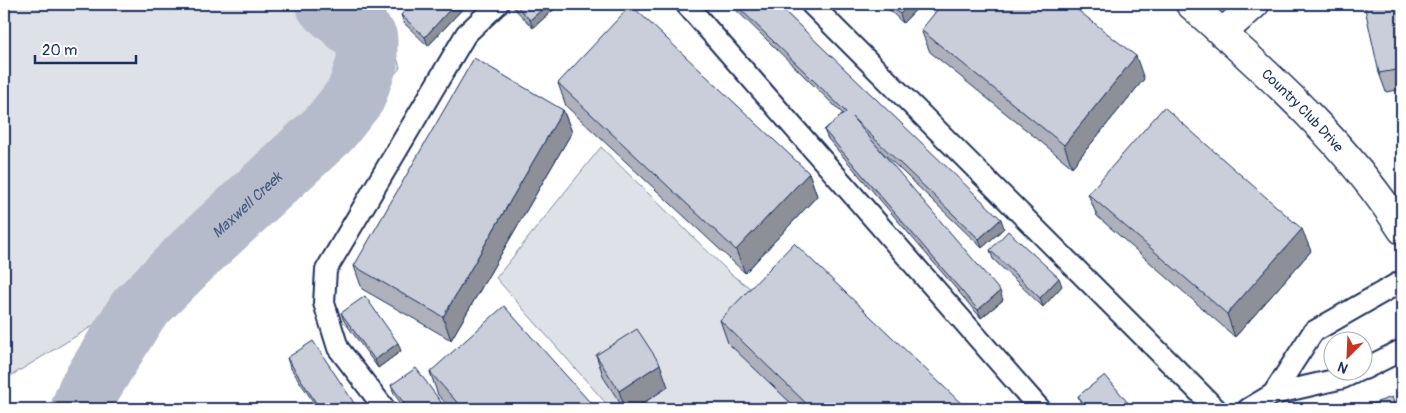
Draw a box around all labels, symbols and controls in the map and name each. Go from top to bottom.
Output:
scale bar [35,32,136,64]
text: 20 m [42,41,77,60]
street label: Country Club Drive [1258,66,1347,156]
water label: Maxwell Creek [208,167,288,242]
north arrow [1324,330,1374,380]
text: N [1335,358,1351,377]

